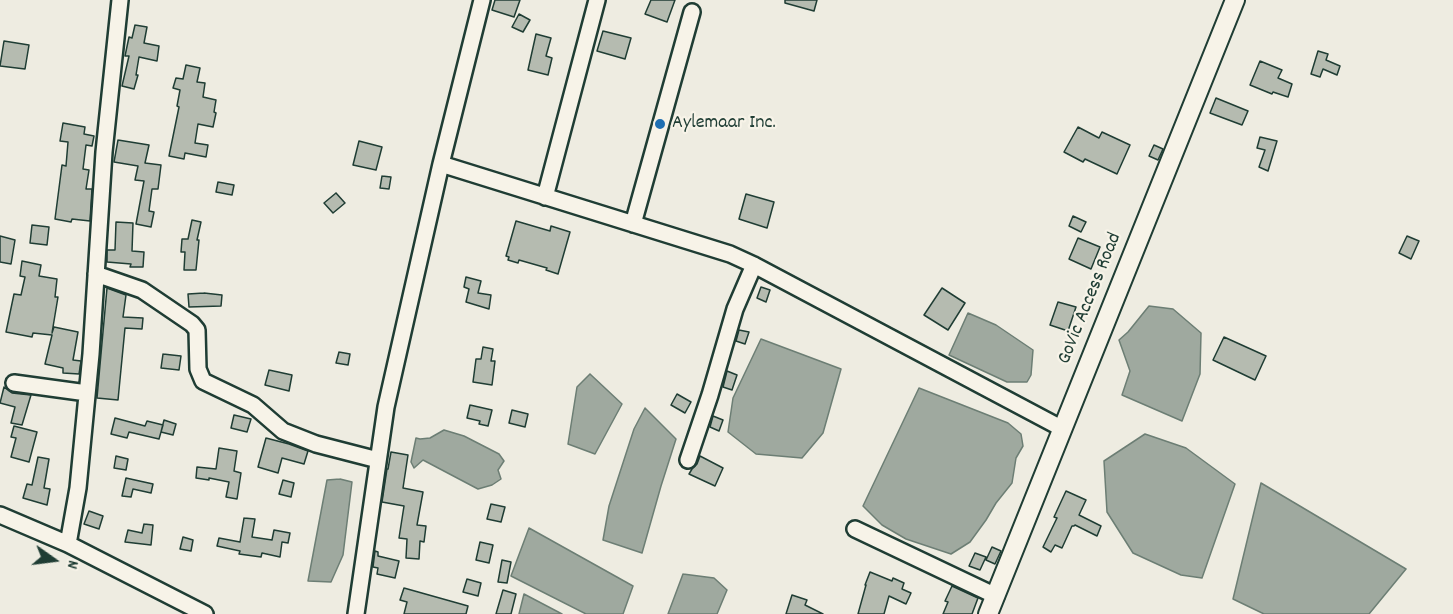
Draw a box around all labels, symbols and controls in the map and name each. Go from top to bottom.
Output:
place label: Aylemaar Inc. [672,112,776,136]
marker: Aylemaar Inc. [653,117,667,131]
street label: GoVic Access Road [1054,230,1128,368]
north arrow [24,530,84,590]
text: N [60,558,84,571]

